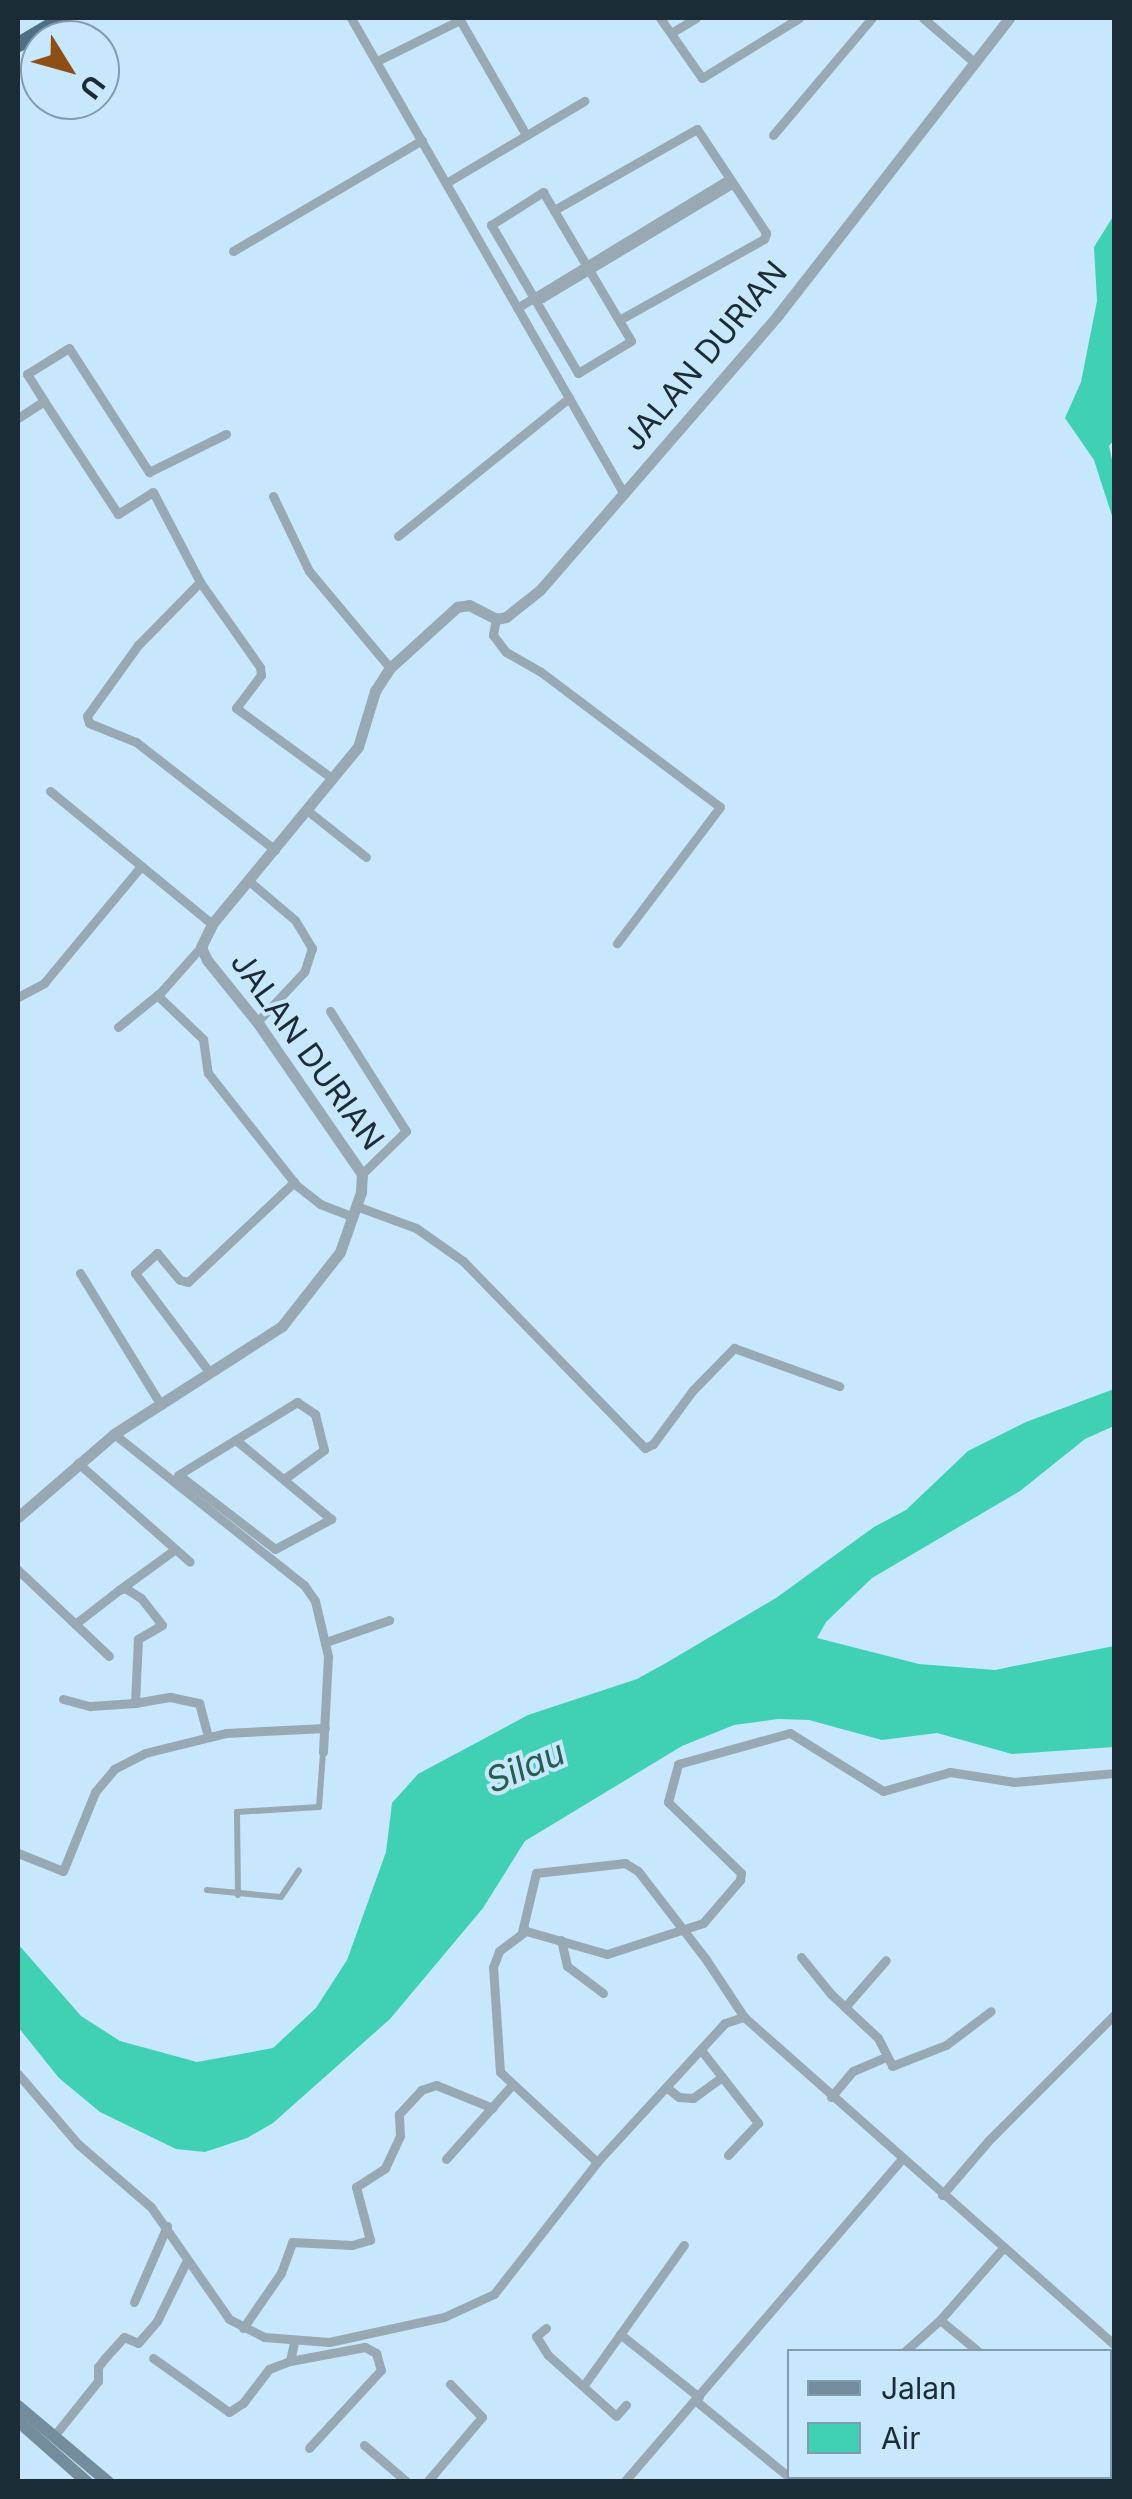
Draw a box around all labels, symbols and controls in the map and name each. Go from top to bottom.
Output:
north arrow [20,20,120,120]
text: U [73,68,112,105]
street label: JALAN DURIAN [615,254,795,458]
street label: JALAN DURIAN [222,945,392,1157]
water label: Silau [479,1731,571,1801]
legend [787,2349,1112,2479]
text: Jalan [881,2370,957,2406]
text: Air [881,2420,920,2456]

